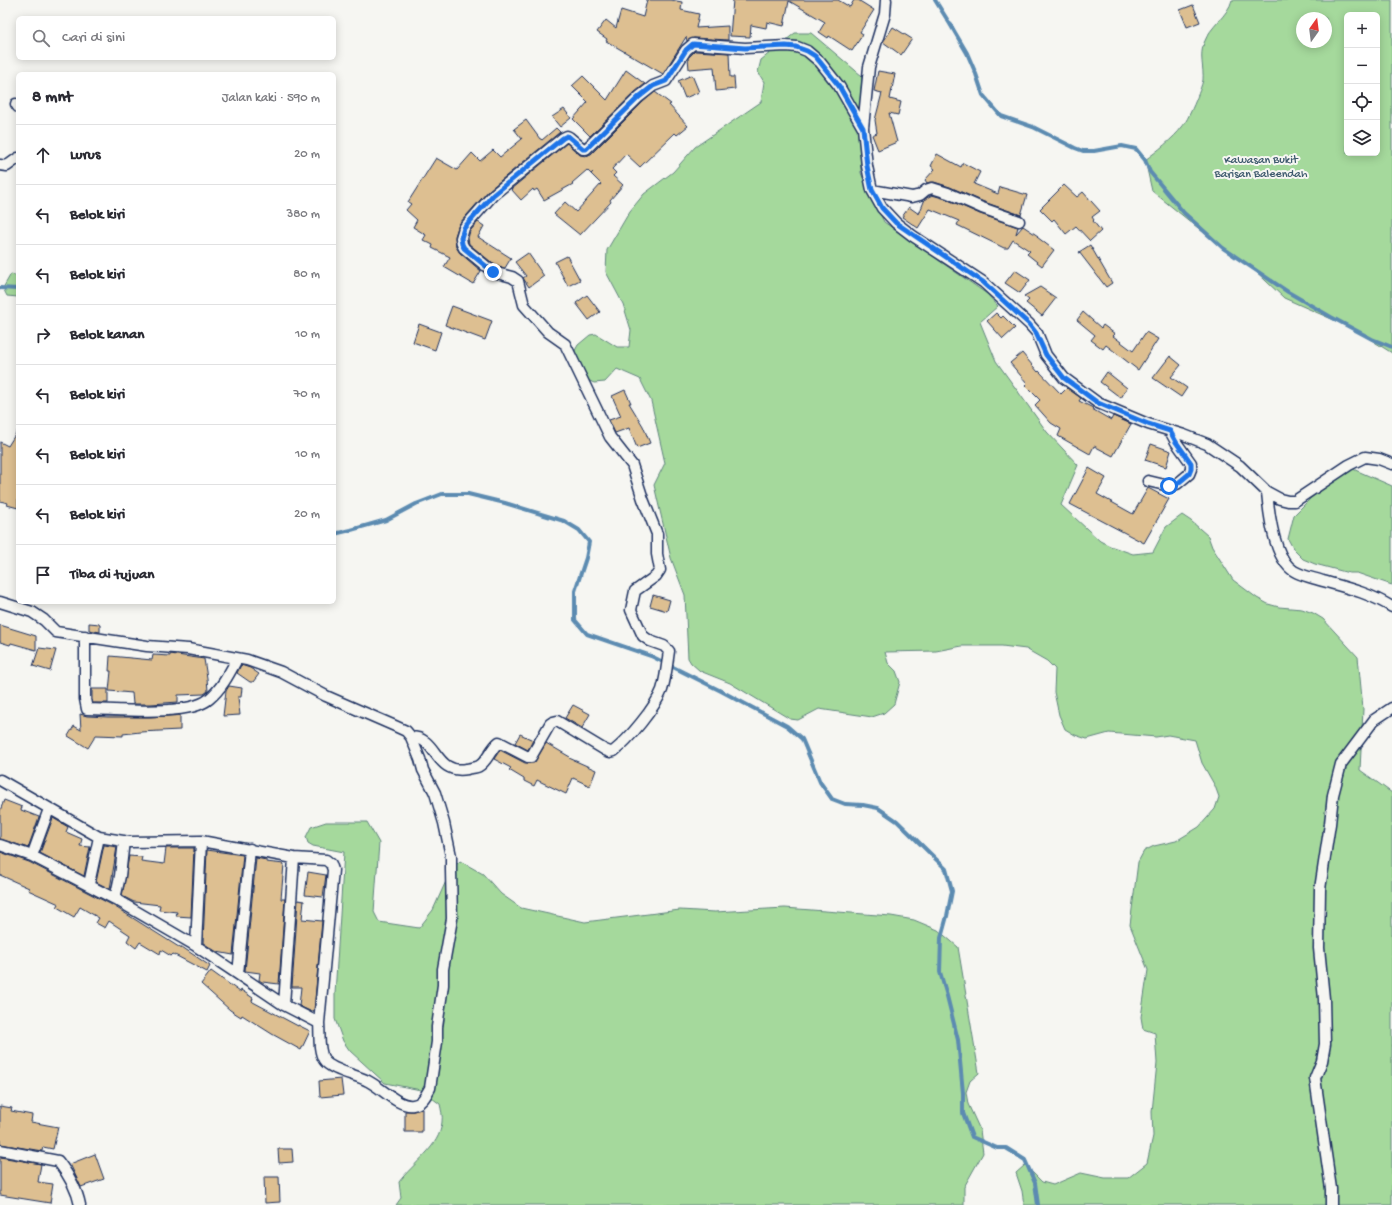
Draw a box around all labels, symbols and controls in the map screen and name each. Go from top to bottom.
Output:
north arrow [1296,12,1332,48]
map controls [1344,12,1380,156]
button: + [1344,12,1380,48]
search box [16,16,336,60]
icon: search [30,27,52,49]
text: Cari di sini [62,29,125,47]
button: − [1344,48,1380,84]
button: locate [1344,84,1380,120]
text: 8 mnt [32,88,72,108]
text: Jalan kaki · 590 m [222,91,320,106]
button: layers [1344,120,1380,156]
icon: ahead [32,144,54,166]
text: Lurus [70,146,100,164]
text: 20 m [294,147,320,162]
park label: Kawasan Bukit Barisan Baleendah [1214,154,1308,182]
icon: left [32,204,54,226]
text: Belok kiri [70,206,125,224]
text: 380 m [286,207,320,222]
route end [484,263,502,281]
icon: left [32,264,54,286]
text: Belok kiri [70,266,125,284]
text: 80 m [293,267,320,282]
icon: right [32,324,54,346]
text: Belok kanan [70,326,144,344]
text: 10 m [295,327,320,342]
icon: left [32,384,54,406]
text: Belok kiri [70,386,125,404]
text: 70 m [294,387,320,402]
icon: left [32,444,54,466]
text: Belok kiri [70,446,125,464]
text: 10 m [295,447,320,462]
route start [1160,477,1178,495]
icon: left [32,504,54,526]
text: Belok kiri [70,506,125,524]
text: 20 m [294,507,320,522]
icon: arrive [32,564,54,586]
text: Tiba di tujuan [70,566,154,584]

